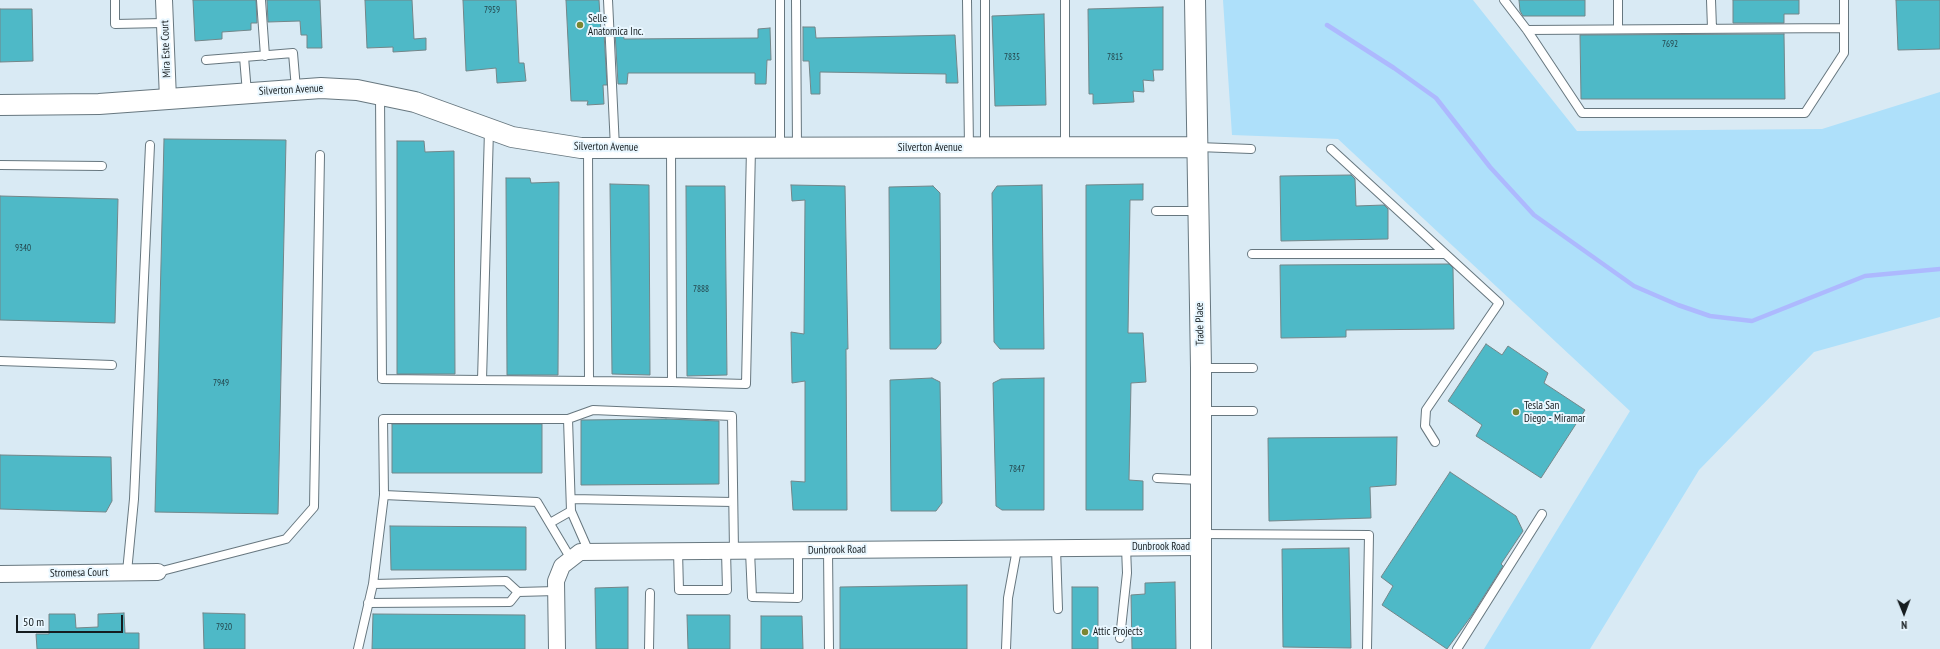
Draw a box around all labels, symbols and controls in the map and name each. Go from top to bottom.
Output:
house number: 7959 [484,5,500,15]
place label: Selle Anatomica Inc. [588,12,644,38]
street label: Mira Este Court [158,20,174,78]
marker: Selle Anatomica Inc. [575,20,585,30]
house number: 7692 [1662,39,1678,49]
house number: 7835 [1004,52,1020,62]
house number: 7815 [1107,52,1123,62]
street label: Silverton Avenue [258,82,324,98]
street label: Silverton Avenue [574,140,638,154]
street label: Silverton Avenue [898,141,962,155]
house number: 9340 [15,243,31,253]
house number: 7888 [693,284,709,294]
street label: Trade Place [1193,302,1207,346]
house number: 7949 [213,378,229,388]
place label: Tesla San Diego - Miramar [1524,399,1585,425]
marker: Tesla San Diego - Miramar [1511,407,1521,417]
house number: 7847 [1009,464,1025,474]
street label: Dunbrook Road [1132,540,1190,554]
street label: Dunbrook Road [808,543,866,557]
street label: Stromesa Court [50,566,108,580]
north arrow [1884,593,1924,633]
scale bar [18,607,125,633]
text: 50 m [23,614,44,629]
text: N [1901,618,1907,632]
house number: 7920 [216,622,232,632]
place label: Attic Projects [1093,625,1143,639]
marker: Attic Projects [1080,627,1090,637]

